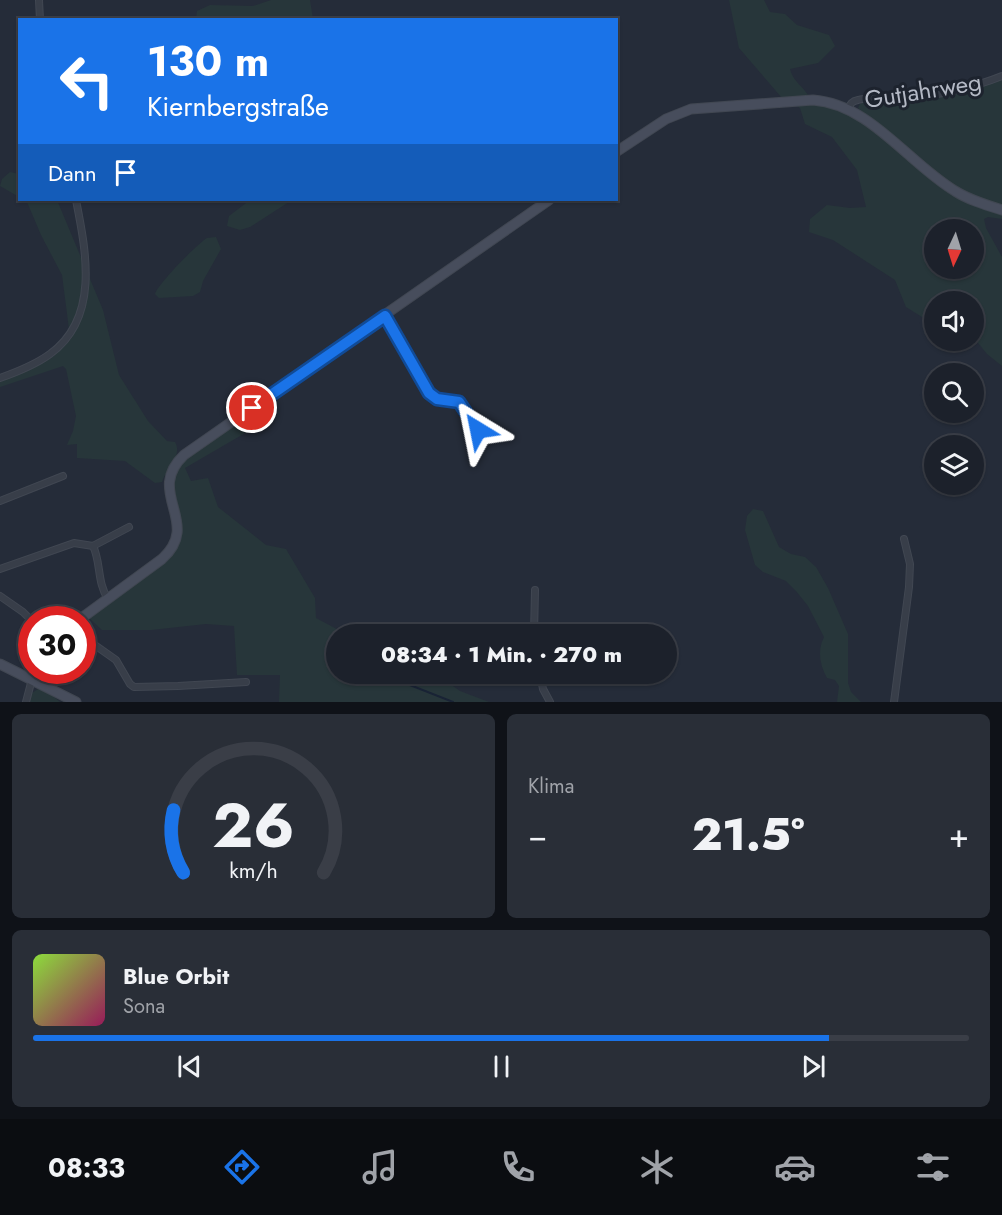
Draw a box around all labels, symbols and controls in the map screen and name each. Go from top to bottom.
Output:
text: 130 m [147,31,269,92]
icon: left [48,42,126,120]
street label: Gutjahrweg [862,64,984,117]
text: Kiernbergstraße [147,87,329,126]
icon: arrive [109,156,142,189]
text: Dann [48,157,97,189]
north arrow [924,219,984,279]
map controls [924,219,984,495]
button: sound [924,291,984,351]
button: search [924,363,984,423]
pin [226,382,277,433]
icon: arrive [235,391,268,424]
position arrow [446,398,510,462]
button: layers [924,435,984,495]
speed limit sign: 30 [18,606,96,684]
text: 08:34 · 1 Min. · 270 m [381,638,622,670]
text: Klima [528,772,574,801]
text: 26 [212,780,295,870]
text: 21.5° [692,802,805,867]
text: − [528,812,547,859]
text: + [949,812,969,859]
text: km/h [229,855,278,886]
text: Blue Orbit [123,960,229,992]
text: Sona [123,992,165,1021]
icon: previous [173,1050,206,1083]
icon: pause [485,1050,518,1083]
icon: next [797,1050,830,1083]
icon: directions [221,1146,263,1188]
icon: music [359,1146,401,1188]
icon: phone [497,1146,539,1188]
icon: climate [636,1146,678,1188]
icon: car [774,1146,816,1188]
icon: filters [912,1146,954,1188]
text: 08:33 [48,1148,125,1187]

